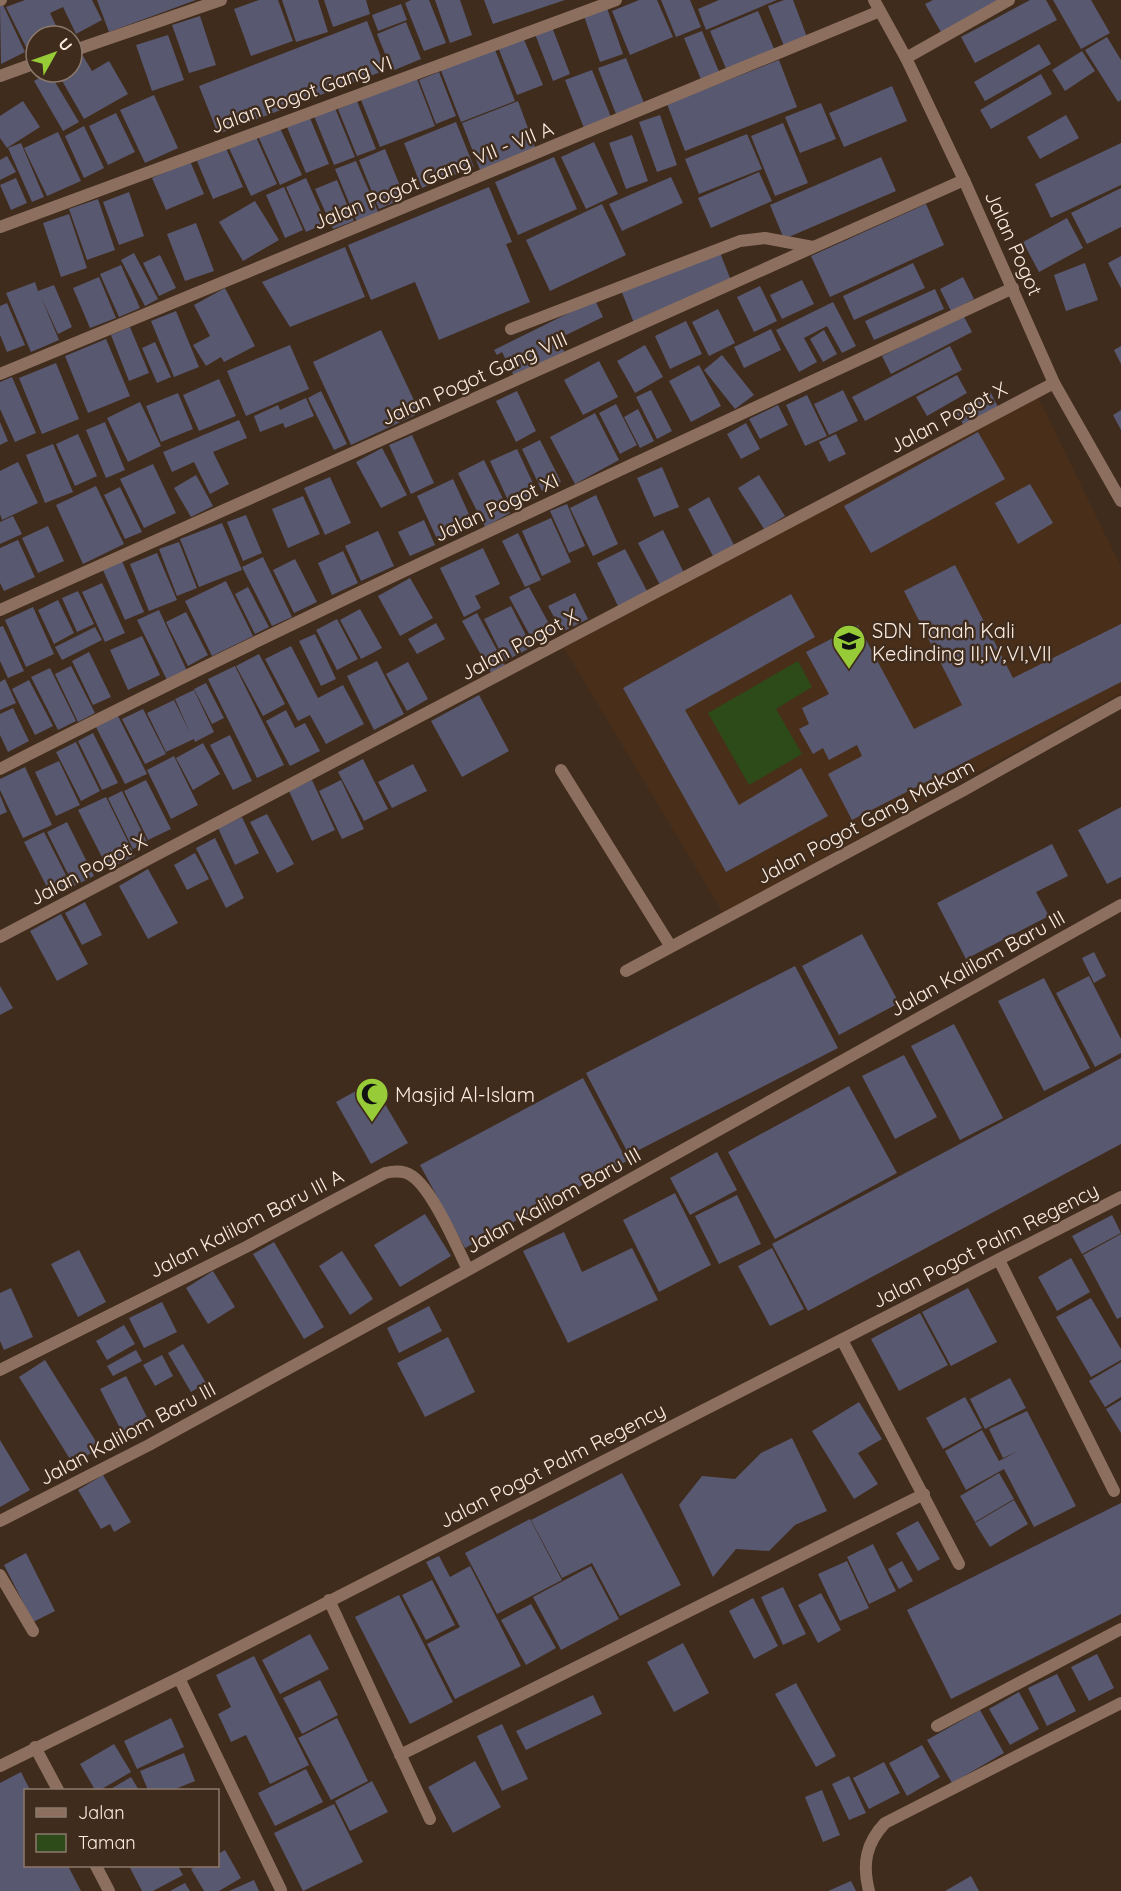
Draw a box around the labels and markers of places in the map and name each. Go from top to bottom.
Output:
place label: SDN Tanah Kali Kedinding II,IV,VI,VII [872,618,1052,666]
school or university icon: SDN Tanah Kali Kedinding II,IV,VI,VII [831,623,867,670]
mosque icon: Masjid Al-Islam [354,1076,390,1123]
place label: Masjid Al-Islam [395,1082,535,1107]

